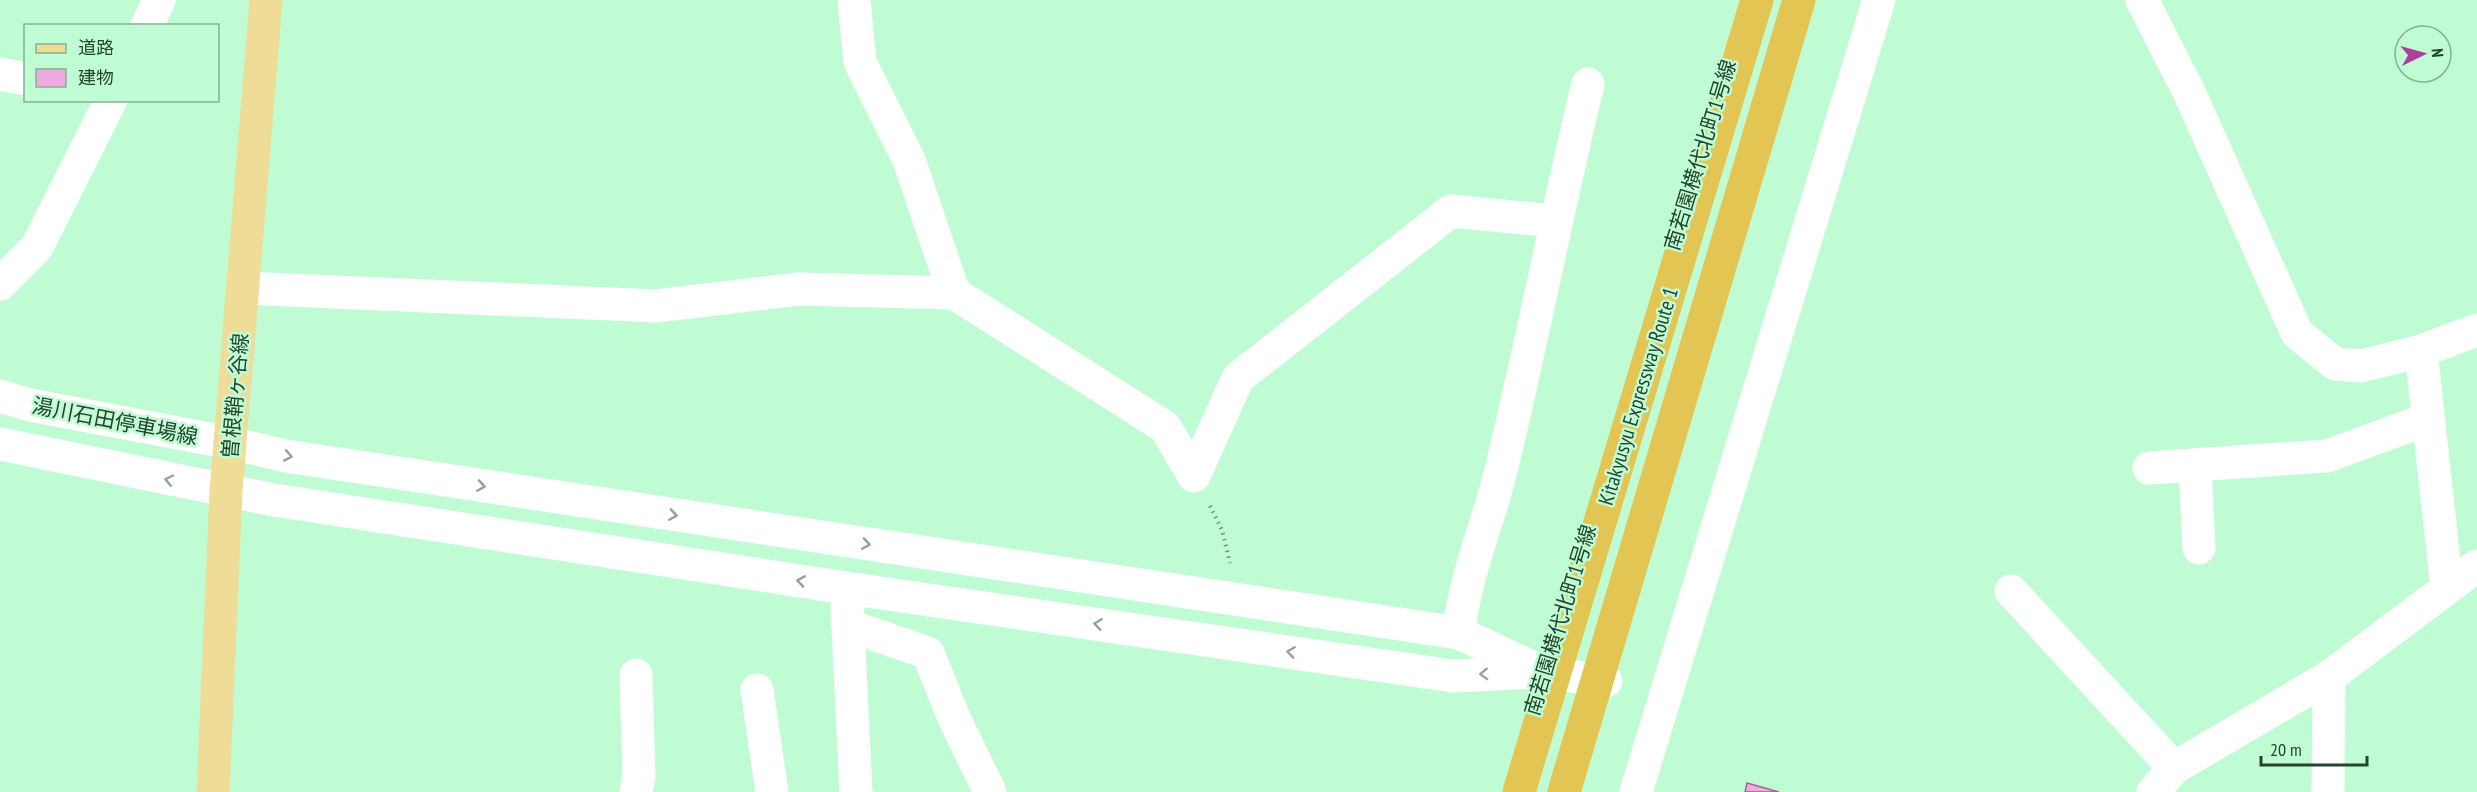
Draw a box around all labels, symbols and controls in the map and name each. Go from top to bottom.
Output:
legend [24,24,219,102]
north arrow [2393,24,2453,84]
text: 道路 [78,36,114,59]
text: N [2428,48,2448,58]
street label: 南若園横代北町1号線 [1658,56,1742,254]
text: 建物 [78,66,114,89]
street label: Kitakyusyu Expressway Route 1 [1592,284,1684,508]
street label: 曽根鞘ヶ谷線 [216,332,254,460]
street label: 湯川石田停車場線 [30,392,200,450]
one-way arrow [283,449,293,462]
one-way arrow [164,474,174,487]
one-way arrow [476,479,485,491]
one-way arrow [669,508,678,520]
street label: 南若園横代北町1号線 [1518,521,1602,719]
one-way arrow [861,537,871,550]
one-way arrow [797,576,806,588]
one-way arrow [1094,619,1103,631]
one-way arrow [1287,647,1296,659]
one-way arrow [1480,668,1489,681]
scale bar [2261,729,2368,767]
text: 20 m [2270,738,2302,761]

